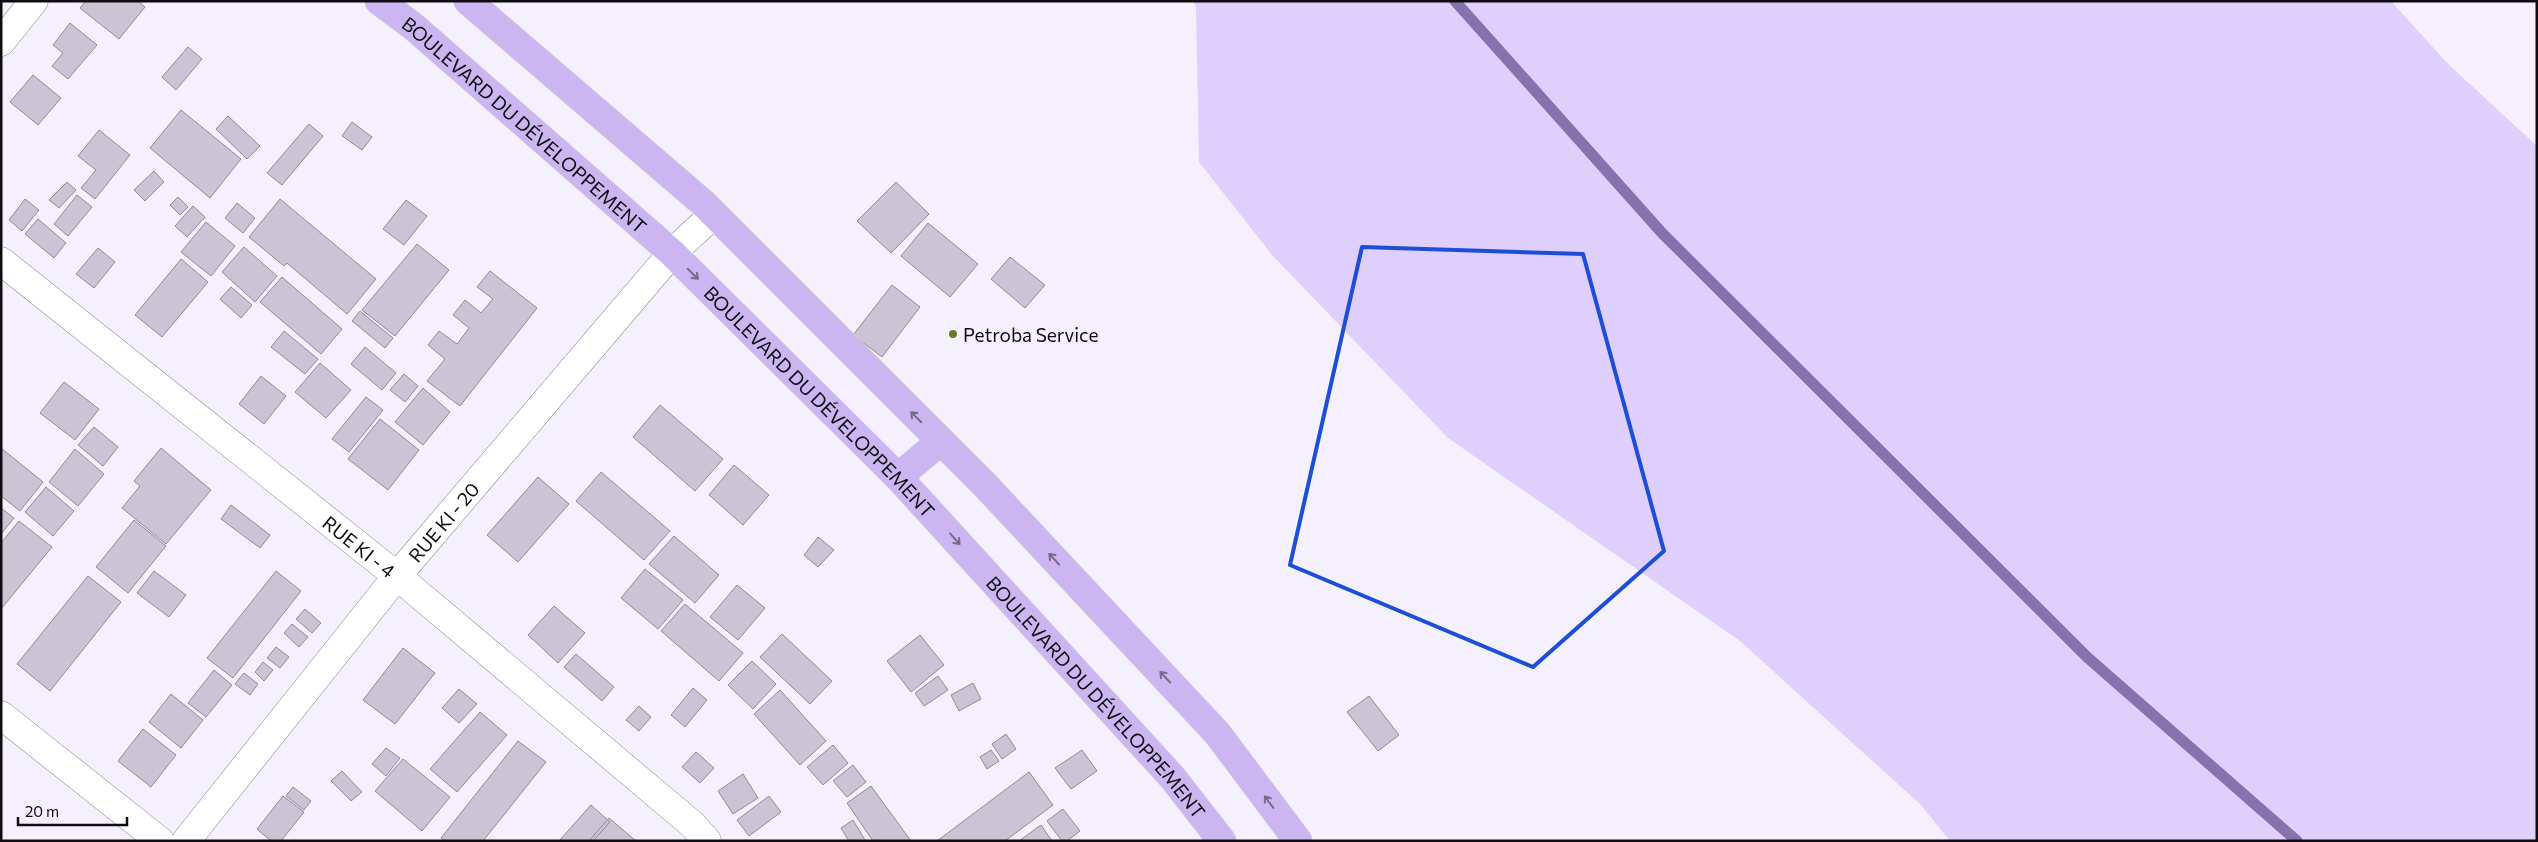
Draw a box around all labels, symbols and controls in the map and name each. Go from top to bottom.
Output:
street label: BOULEVARD DU DÉVELOPPEMENT [398,11,652,237]
one-way arrow [687,268,699,280]
street label: BOULEVARD DU DÉVELOPPEMENT [700,281,940,522]
place label: Petroba Service [963,323,1099,346]
marker: Petroba Service [947,328,959,340]
one-way arrow [910,411,923,423]
street label: RUE KI - 20 [403,477,484,566]
street label: RUE KI - 4 [319,510,400,582]
one-way arrow [949,533,961,546]
one-way arrow [1048,552,1060,565]
street label: BOULEVARD DU DÉVELOPPEMENT [982,571,1211,822]
one-way arrow [1159,671,1171,684]
scale bar [18,794,126,826]
one-way arrow [1264,795,1274,809]
text: 20 m [25,802,59,820]

